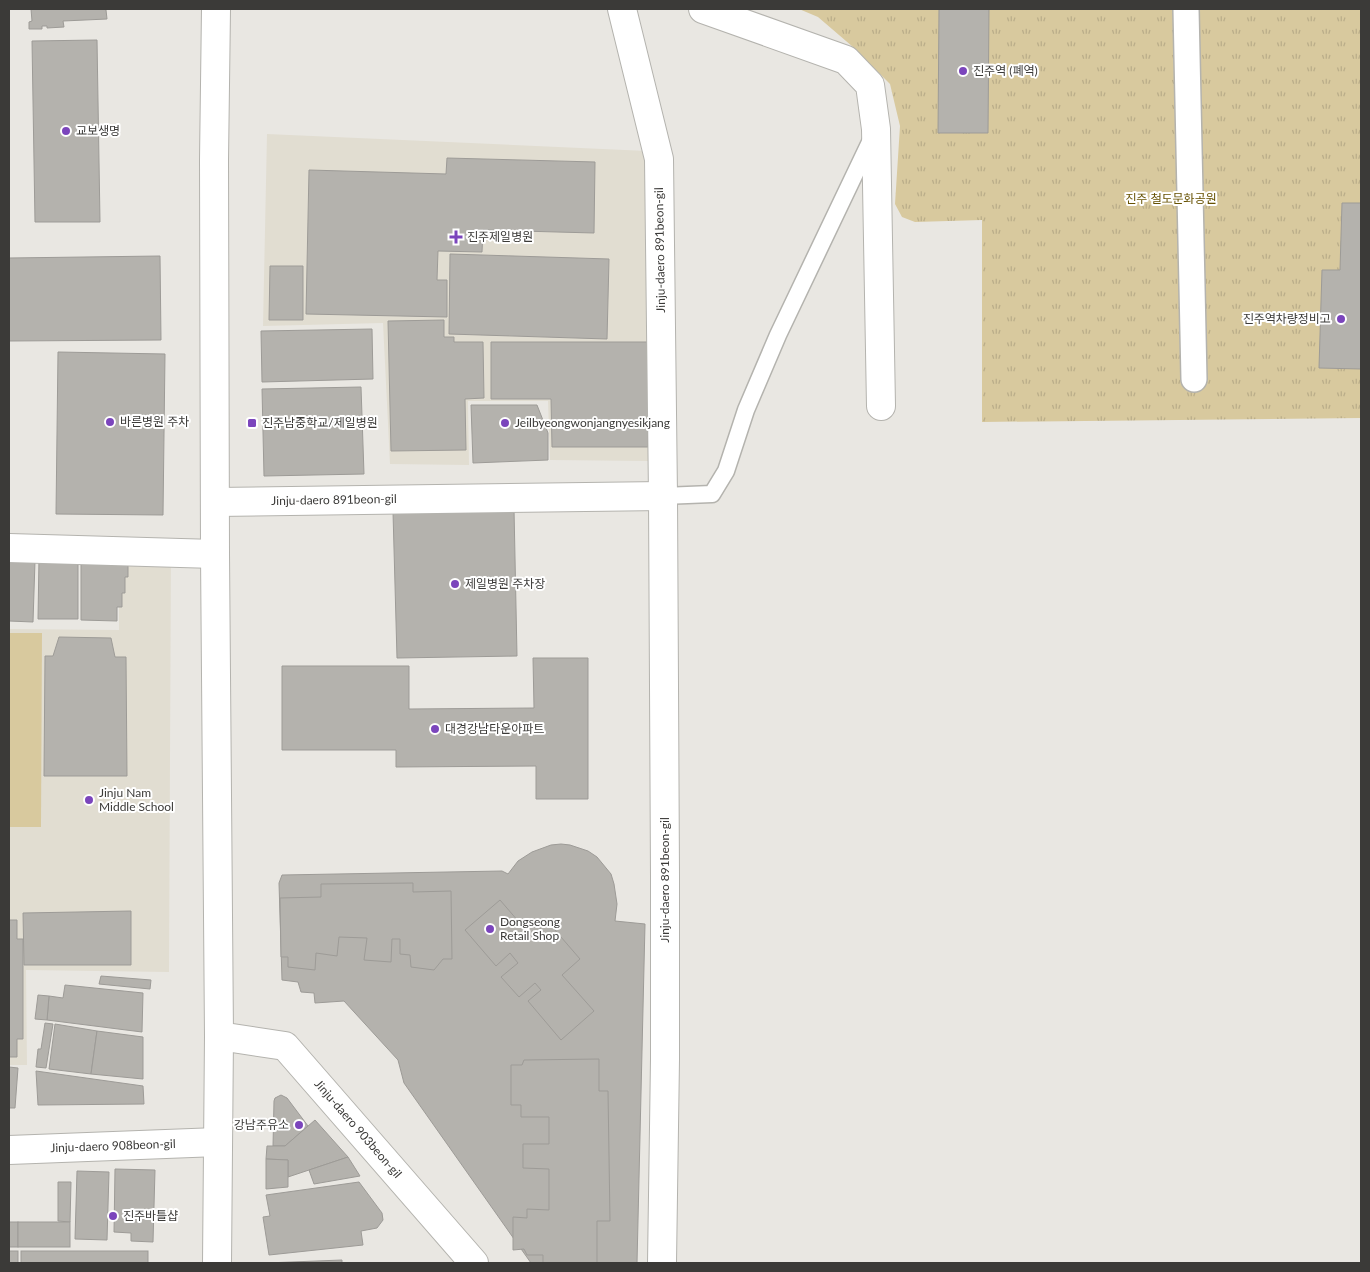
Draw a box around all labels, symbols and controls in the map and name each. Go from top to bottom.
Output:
place label: 진주역 (폐역) [973,63,1038,78]
marker: 진주역 (폐역) [957,65,969,77]
place label: 교보생명 [76,123,120,138]
marker: 교보생명 [60,125,72,137]
street label: Jinju-daero 891beon-gil [651,187,668,313]
park label: 진주 철도문화공원 [1125,191,1217,206]
place label: 진주제일병원 [467,229,533,244]
marker: 진주제일병원 [449,230,463,244]
place label: 진주역차량정비고 [1243,311,1331,326]
marker: 진주역차량정비고 [1335,313,1347,325]
place label: 바른병원 주차 [120,414,189,429]
place label: 진주남중학교/제일병원 [262,415,378,430]
place label: Jeilbyeongwonjangnyesikjang [515,415,670,430]
marker: 바른병원 주차 [104,416,116,428]
marker: 진주남중학교/제일병원 [246,417,258,429]
marker: Jeilbyeongwonjangnyesikjang [499,417,511,429]
street label: Jinju-daero 891beon-gil [271,491,397,508]
place label: 제일병원 주차장 [465,576,545,591]
marker: 제일병원 주차장 [449,578,461,590]
place label: 대경강남타운아파트 [445,721,544,736]
marker: 대경강남타운아파트 [429,723,441,735]
place label: Jinju Nam Middle School [99,785,174,814]
marker: Jinju Nam Middle School [83,794,95,806]
street label: Jinju-daero 891beon-gil [657,817,672,943]
place label: Dongseong Retail Shop [500,914,560,943]
marker: Dongseong Retail Shop [484,923,496,935]
street label: Jinju-daero 903beon-gil [312,1076,405,1181]
place label: 강남주유소 [234,1117,289,1132]
marker: 강남주유소 [293,1119,305,1131]
street label: Jinju-daero 908beon-gil [50,1136,176,1155]
place label: 진주바틀샵 [123,1208,178,1223]
marker: 진주바틀샵 [107,1210,119,1222]

